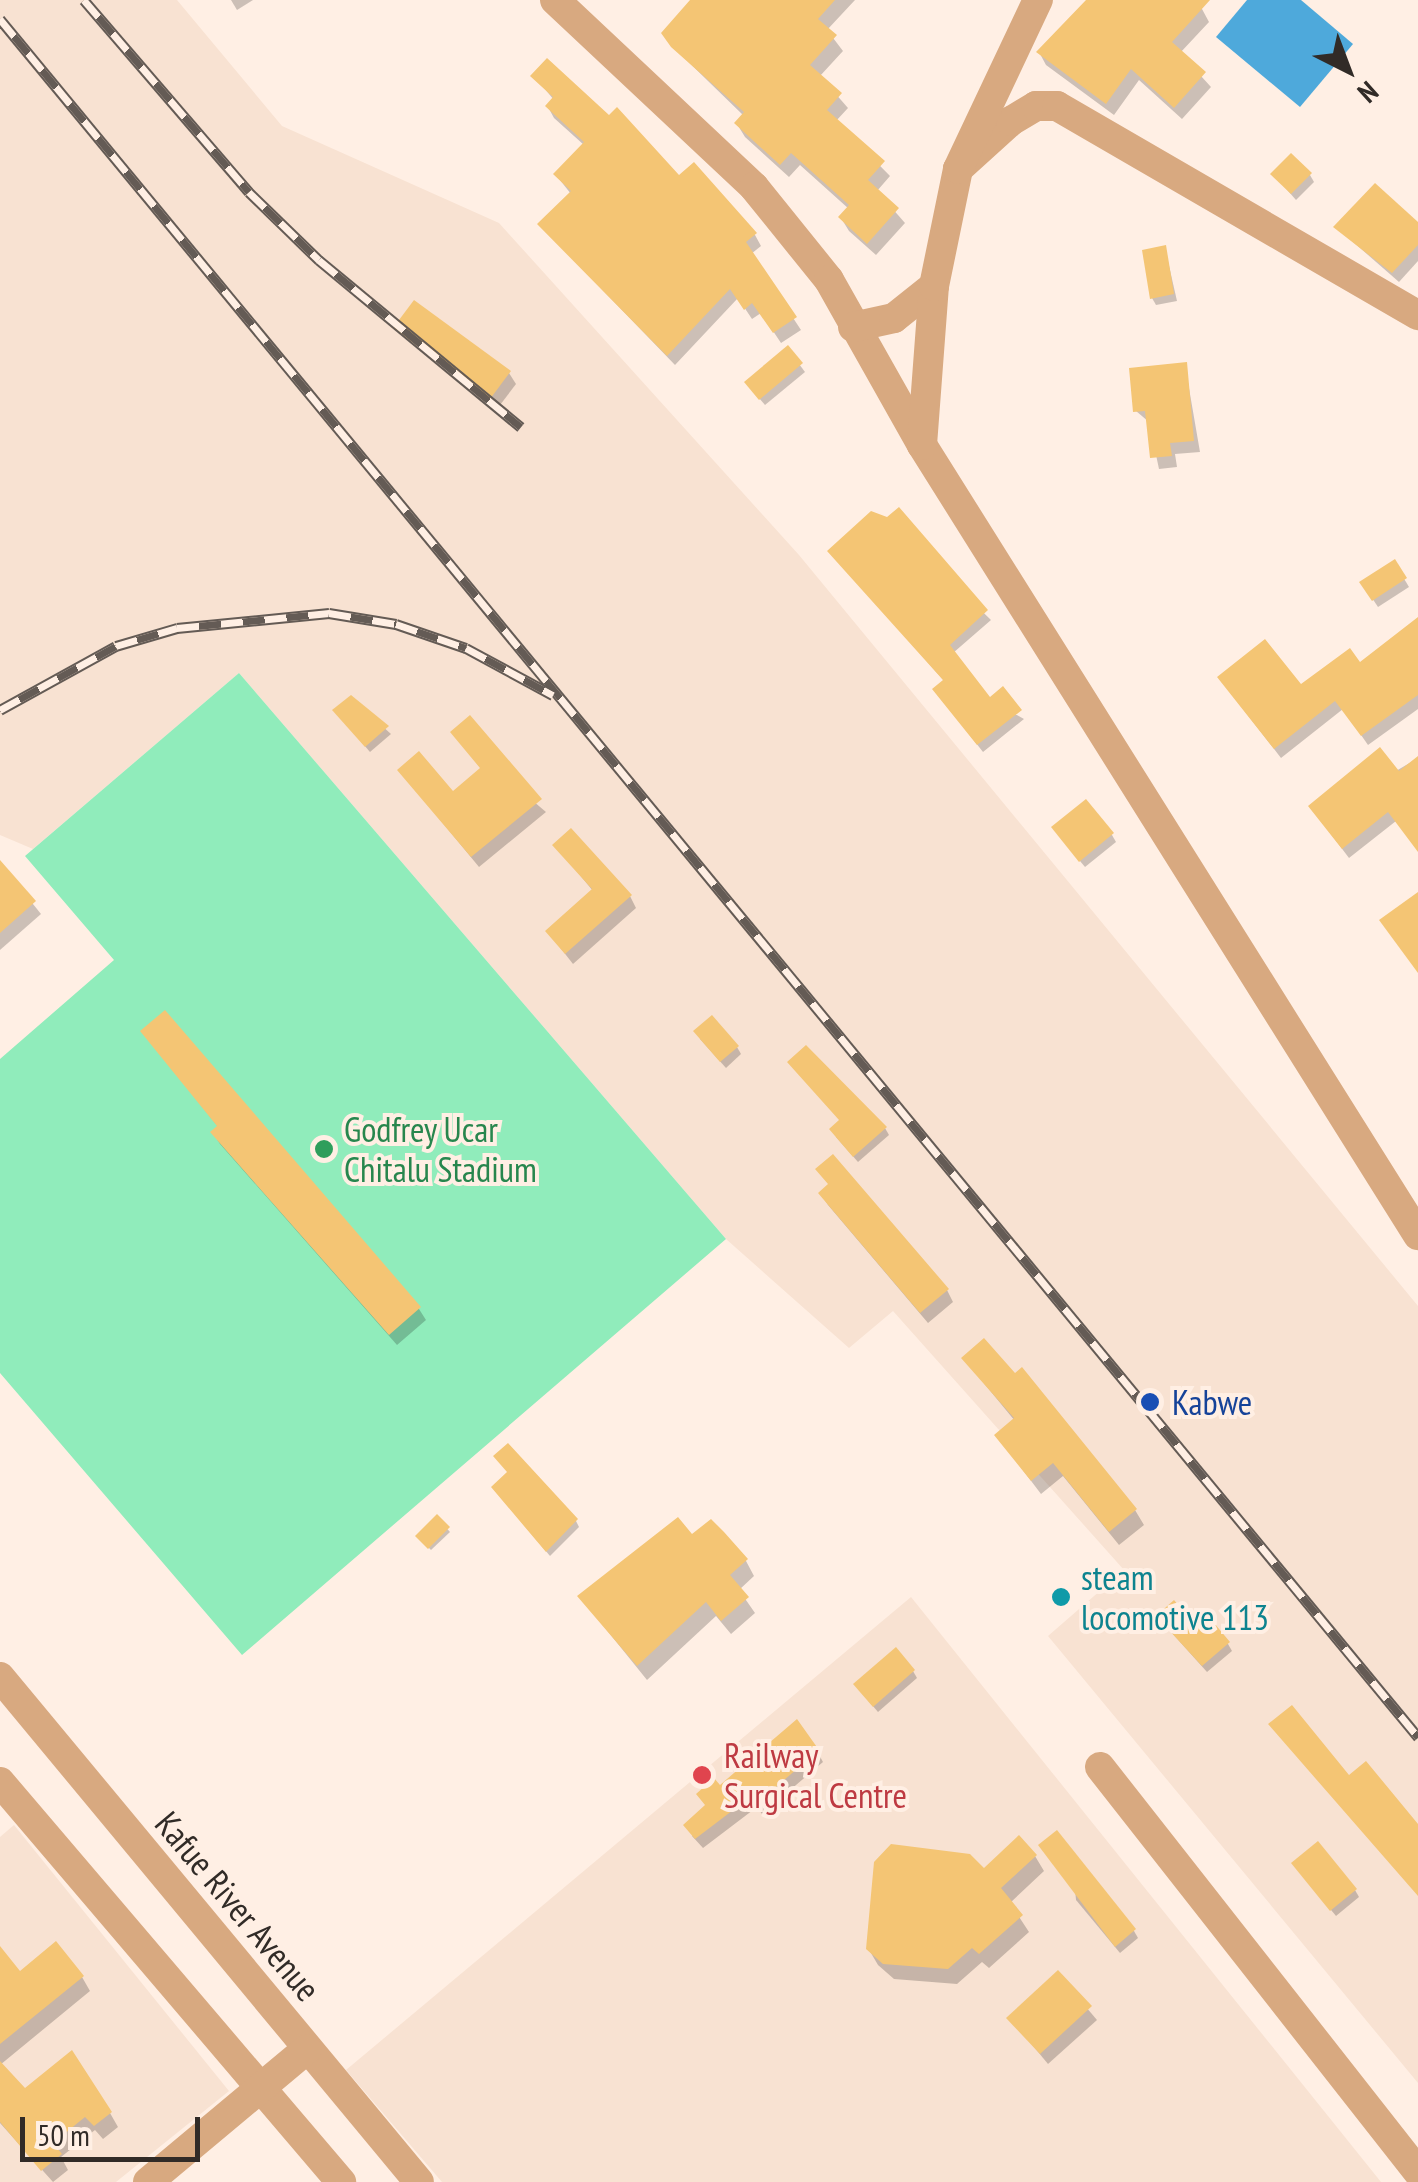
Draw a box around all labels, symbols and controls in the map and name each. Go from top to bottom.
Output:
north arrow [1298,20,1398,120]
text: N [1350,74,1386,111]
place label: Godfrey Ucar Chitalu Stadium [344,1108,537,1190]
marker: Godfrey Ucar Chitalu Stadium [313,1138,335,1160]
place label: Kabwe [1172,1381,1252,1423]
marker: Kabwe [1137,1389,1163,1415]
place label: steam locomotive 113 [1081,1556,1269,1638]
marker: steam locomotive 113 [1050,1586,1072,1608]
place label: Railway Surgical Centre [724,1734,907,1816]
marker: Railway Surgical Centre [689,1762,715,1788]
street label: Kafue River Avenue [147,1803,329,2009]
scale bar [25,2097,205,2159]
text: 50 m [37,2115,90,2154]

